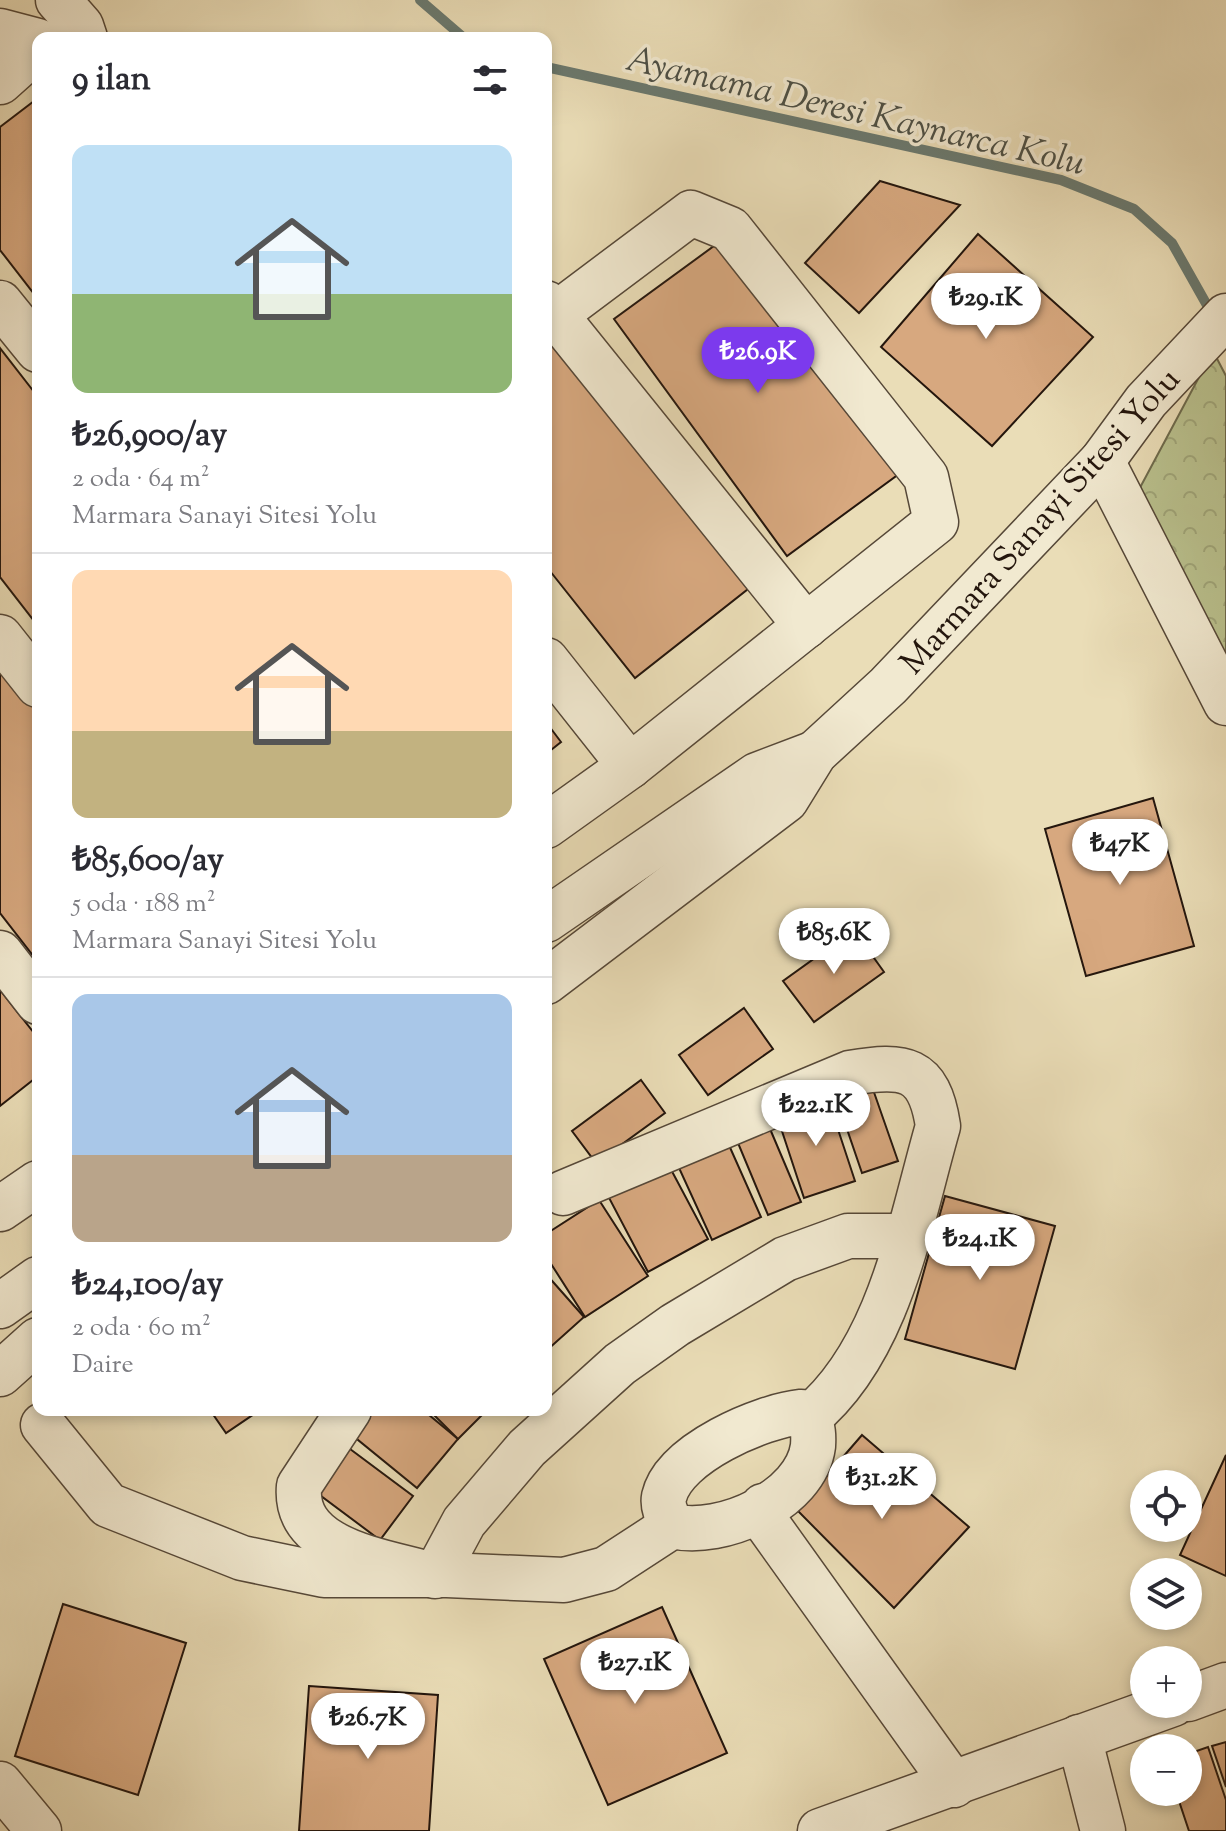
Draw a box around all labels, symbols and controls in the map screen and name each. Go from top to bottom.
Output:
water label: Ayamama Deresi Kaynarca Kolu [620,35,1090,191]
text: 9 ilan [72,56,151,105]
icon: filters [468,58,512,102]
icon: home [220,197,364,341]
pin: ₺29.1K [921,273,1051,341]
text: ₺29.1K [949,280,1023,317]
pin: ₺26.9K [693,327,823,395]
text: ₺26.9K [720,334,796,371]
street label: Marmara Sanayi Sitesi Yolu [890,358,1193,687]
text: ₺26,900/ay [72,412,227,461]
text: 2 oda · 64 m² [72,461,210,498]
text: Marmara Sanayi Sitesi Yolu [72,498,377,535]
icon: home [220,622,364,766]
pin: ₺47K [1073,819,1167,887]
text: ₺47K [1090,826,1150,863]
text: ₺85,600/ay [72,837,224,886]
text: 5 oda · 188 m² [72,886,216,923]
pin: ₺85.6K [769,908,899,976]
text: ₺85.6K [797,915,871,952]
text: Marmara Sanayi Sitesi Yolu [72,923,377,960]
icon: home [220,1046,364,1190]
pin: ₺22.1K [751,1080,881,1148]
text: ₺22.1K [779,1087,853,1124]
pin: ₺24.1K [915,1214,1045,1282]
text: ₺24.1K [943,1221,1017,1258]
text: ₺24,100/ay [72,1261,223,1310]
text: 2 oda · 60 m² [72,1310,211,1347]
text: Daire [72,1347,134,1384]
pin: ₺31.2K [817,1453,947,1521]
text: ₺31.2K [846,1460,918,1497]
map controls [1130,1470,1202,1806]
button: locate [1130,1470,1202,1542]
button: layers [1130,1558,1202,1630]
pin: ₺27.1K [570,1638,700,1706]
text: ₺27.1K [598,1645,672,1682]
button: + [1130,1646,1202,1718]
pin: ₺26.7K [303,1693,433,1761]
text: ₺26.7K [329,1700,407,1737]
button: − [1130,1734,1202,1806]

